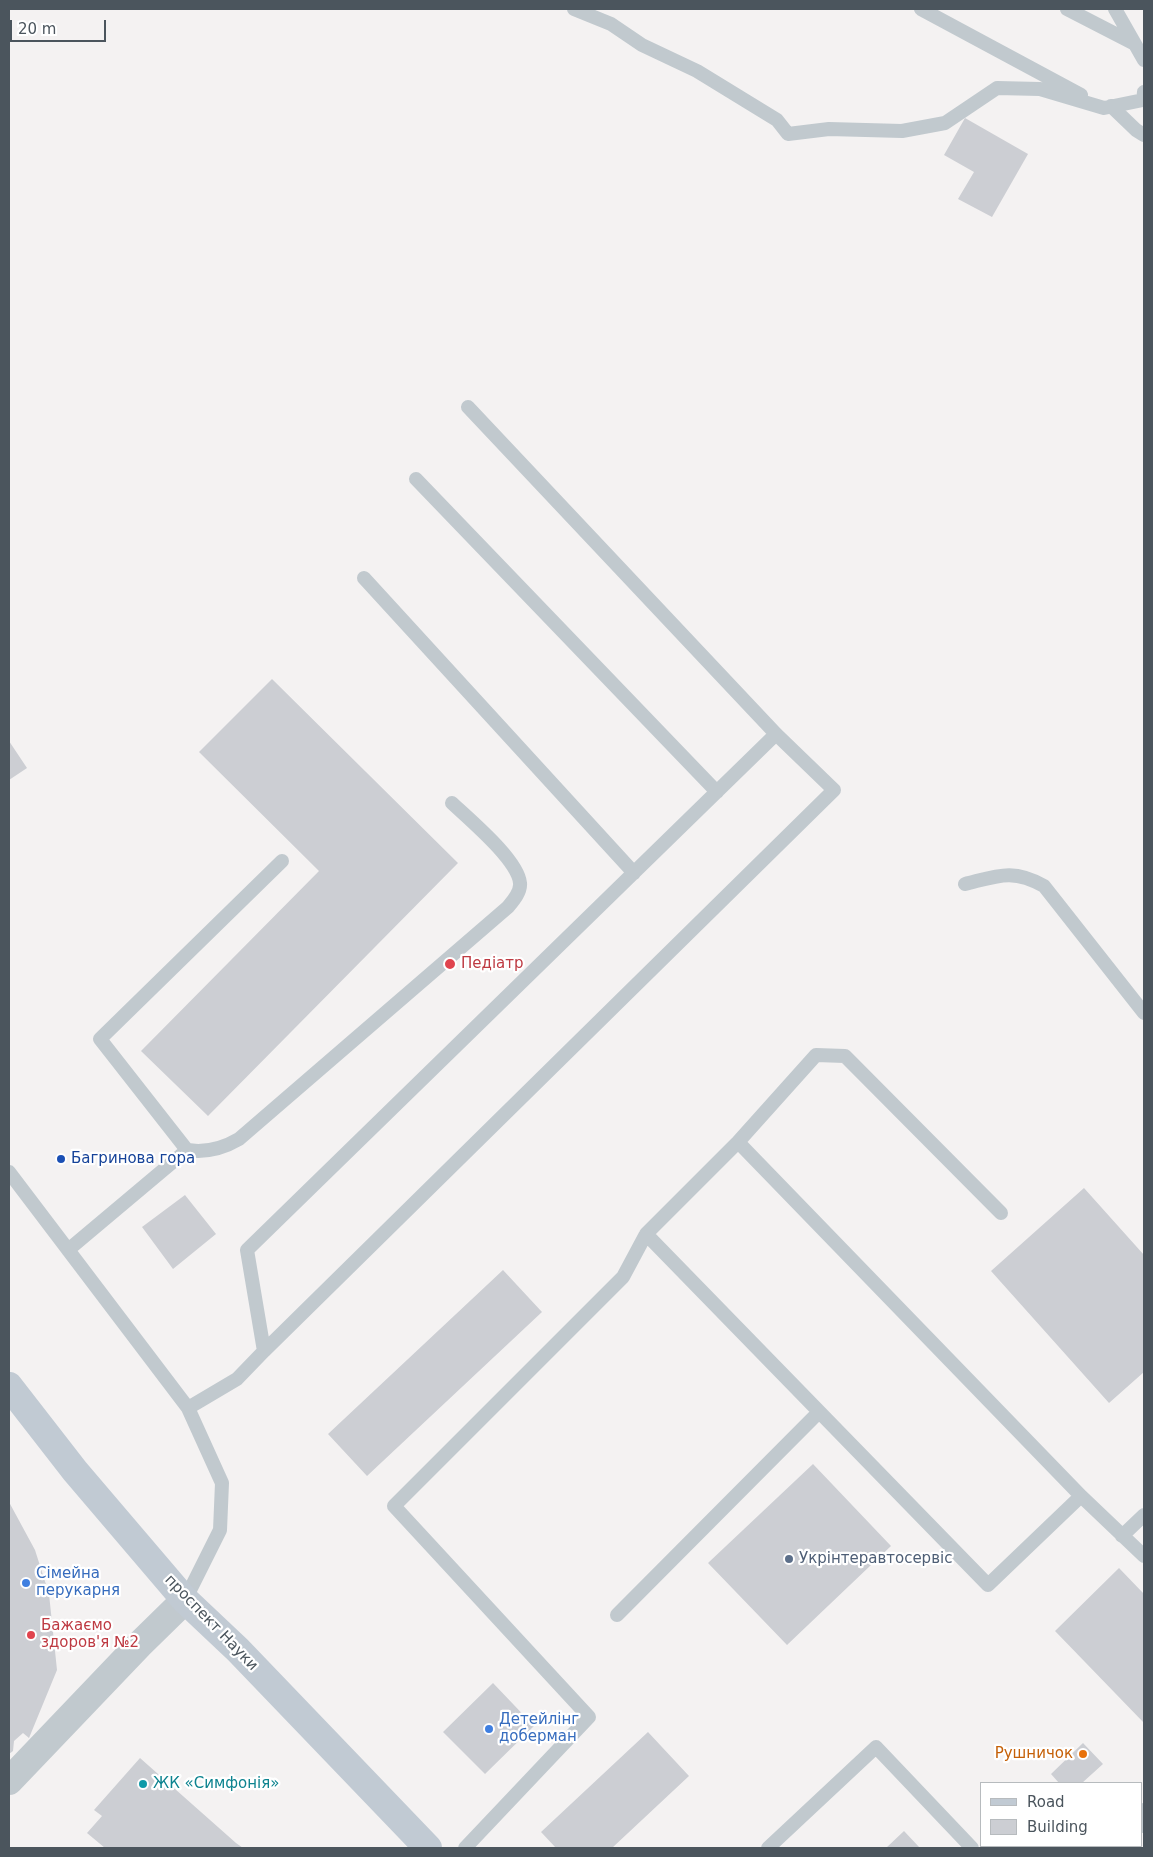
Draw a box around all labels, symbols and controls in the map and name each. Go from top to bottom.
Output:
scale bar [12,10,109,42]
text: 20 m [18,20,56,38]
place label: Педіатр [461,955,523,973]
marker: Педіатр [443,957,457,971]
place label: Багринова гора [71,1150,195,1168]
marker: Багринова гора [55,1153,67,1165]
place label: Укрінтеравтосервіс [799,1550,952,1568]
marker: Укрінтеравтосервіс [783,1553,795,1565]
place label: Сімейна перукарня [36,1565,120,1600]
street label: проспект Науки [161,1571,261,1675]
marker: Сімейна перукарня [20,1577,32,1589]
place label: Бажаємо здоров'я №2 [41,1617,139,1652]
marker: Бажаємо здоров'я №2 [25,1629,37,1641]
place label: Детейлінг доберман [499,1711,579,1746]
marker: Детейлінг доберман [483,1723,495,1735]
place label: Рушничок [995,1745,1073,1763]
marker: Рушничок [1077,1748,1089,1760]
place label: ЖК «Симфонія» [153,1775,279,1793]
marker: ЖК «Симфонія» [137,1778,149,1790]
legend [980,1782,1143,1847]
text: Road [1027,1793,1065,1811]
text: Building [1027,1818,1088,1836]

